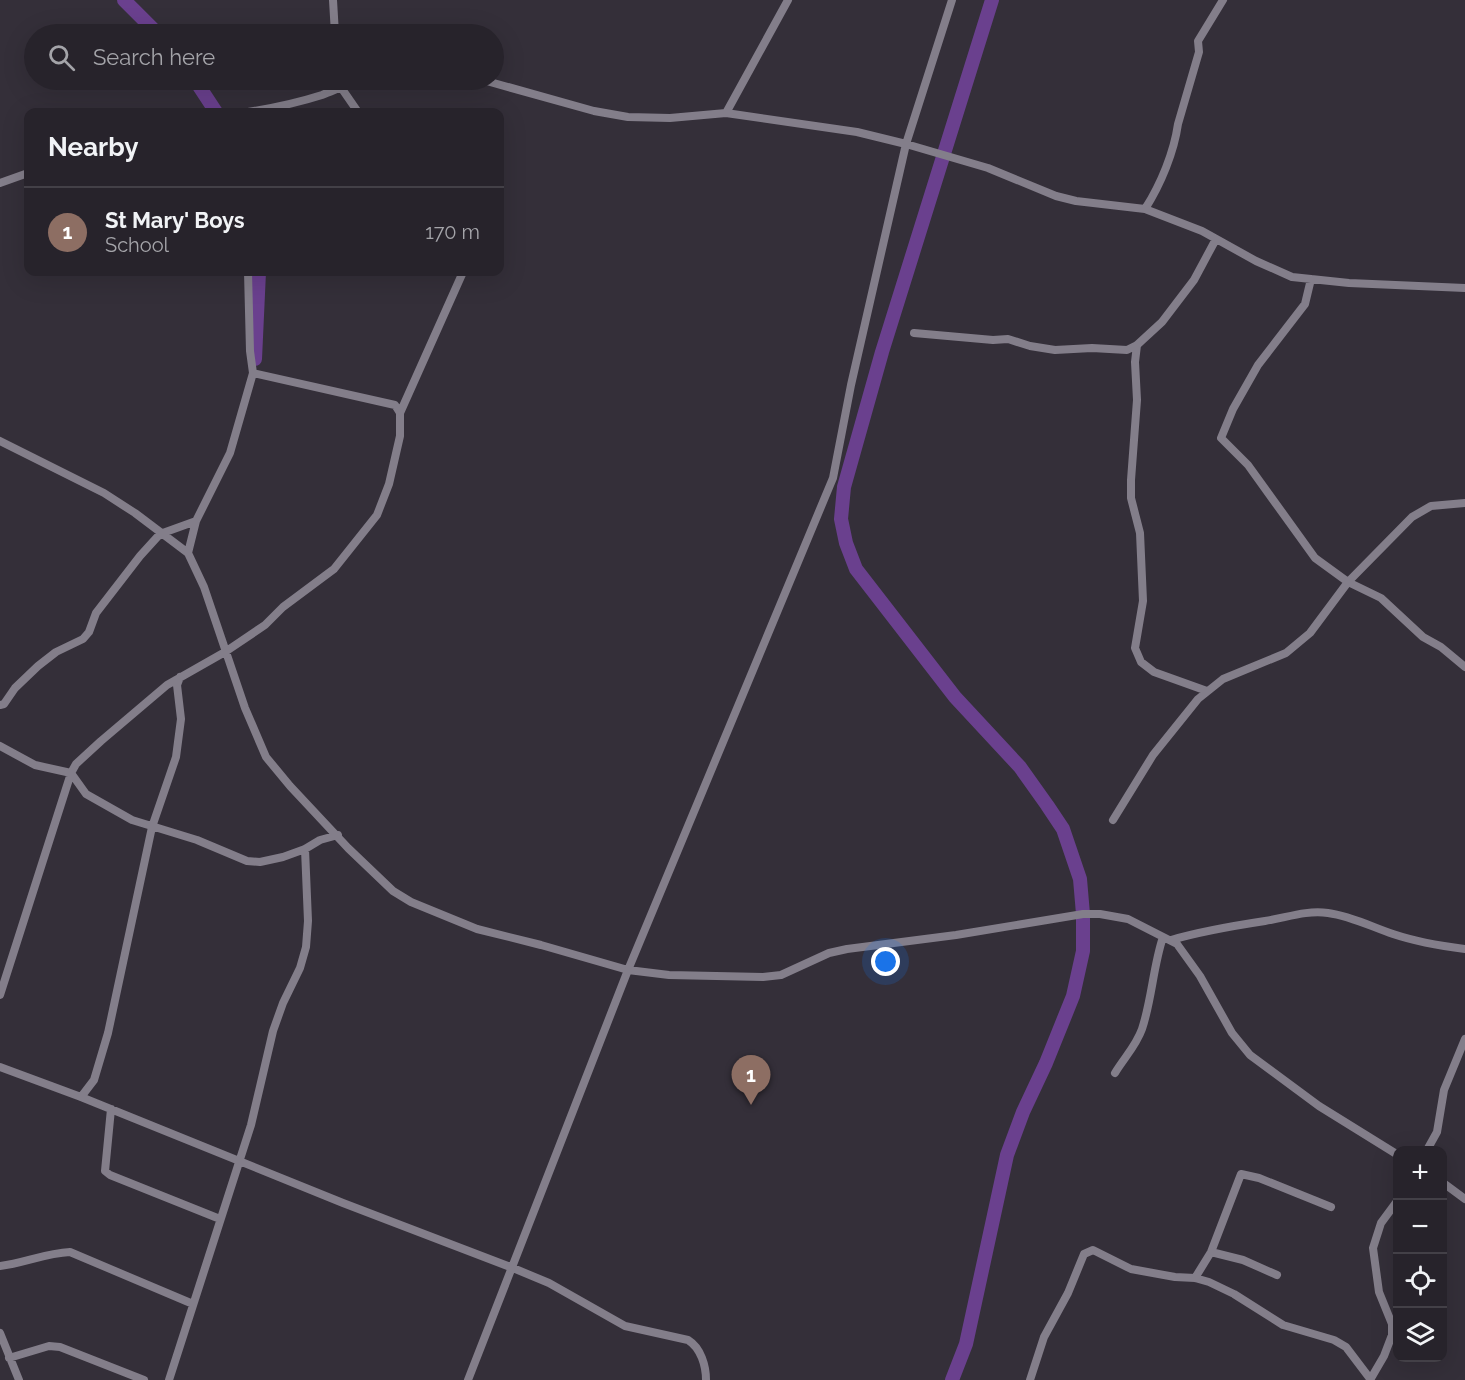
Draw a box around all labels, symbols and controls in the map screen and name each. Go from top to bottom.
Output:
search box [24,24,504,90]
icon: search [45,41,78,74]
text: Search here [93,44,215,70]
text: Nearby [48,132,138,162]
text: St Mary' Boys [105,207,245,233]
text: 1 [63,220,72,244]
text: 170 m [425,220,480,244]
text: School [105,233,169,257]
your location [871,947,900,976]
pin: 1 [732,1056,771,1105]
map controls [1393,1146,1447,1362]
button: + [1393,1146,1447,1200]
button: − [1393,1200,1447,1254]
button: locate [1393,1254,1447,1308]
button: layers [1393,1308,1447,1362]

